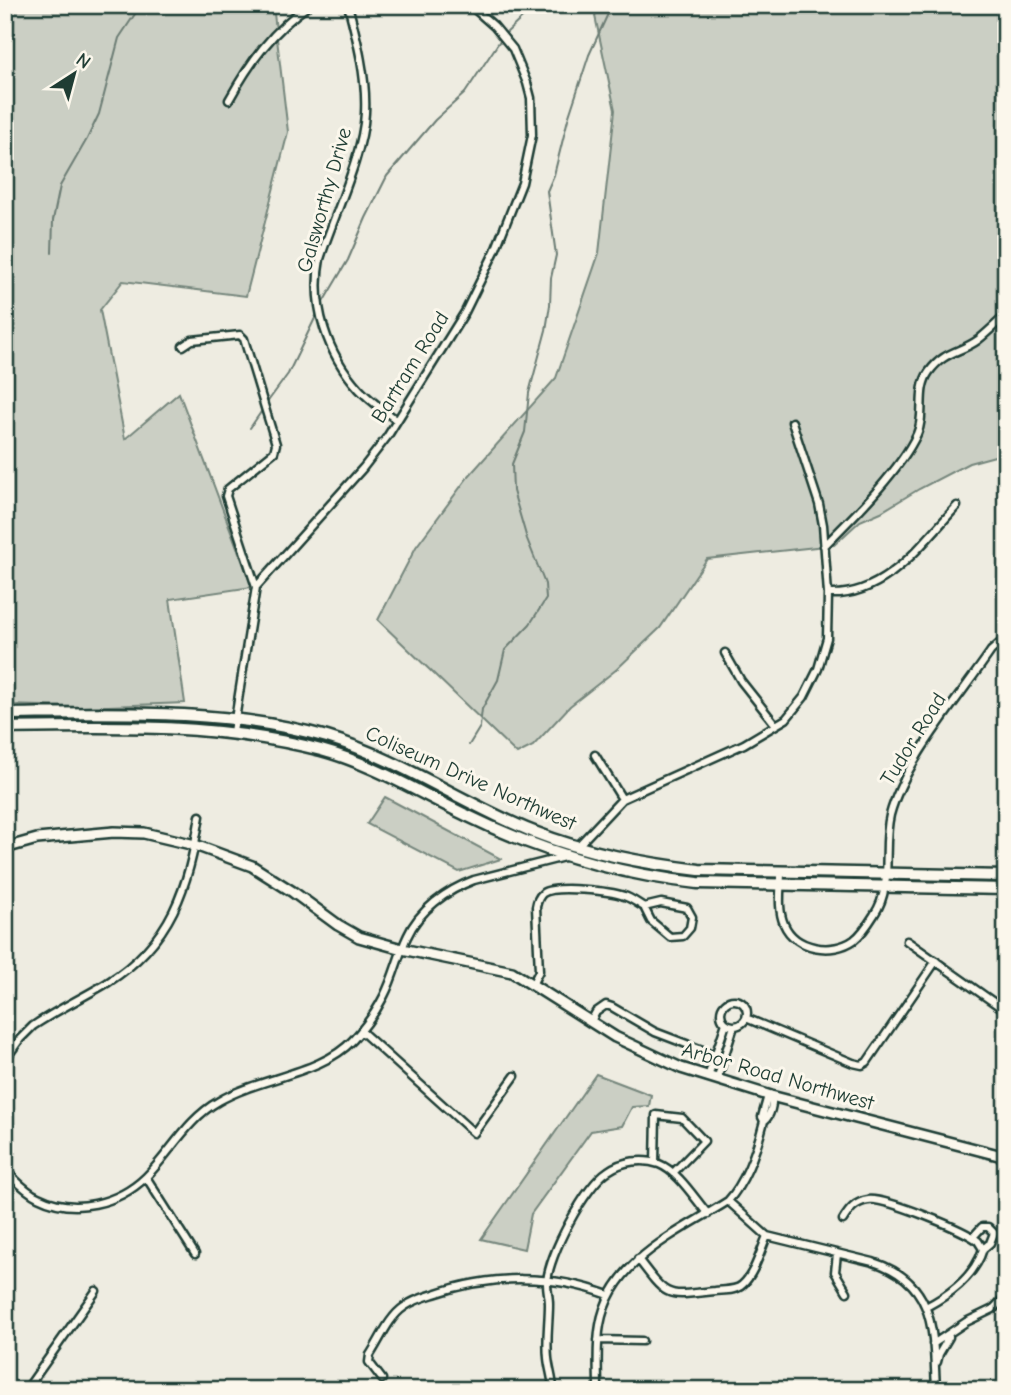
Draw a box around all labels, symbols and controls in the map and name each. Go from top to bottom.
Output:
north arrow [38,38,108,108]
text: N [72,49,95,74]
street label: Galsworthy Drive [292,125,356,275]
street label: Bartram Road [366,307,454,427]
street label: Tudor Road [875,688,951,790]
street label: Coliseum Drive Northwest [362,721,581,836]
street label: Arbor Road Northwest [679,1037,878,1115]

